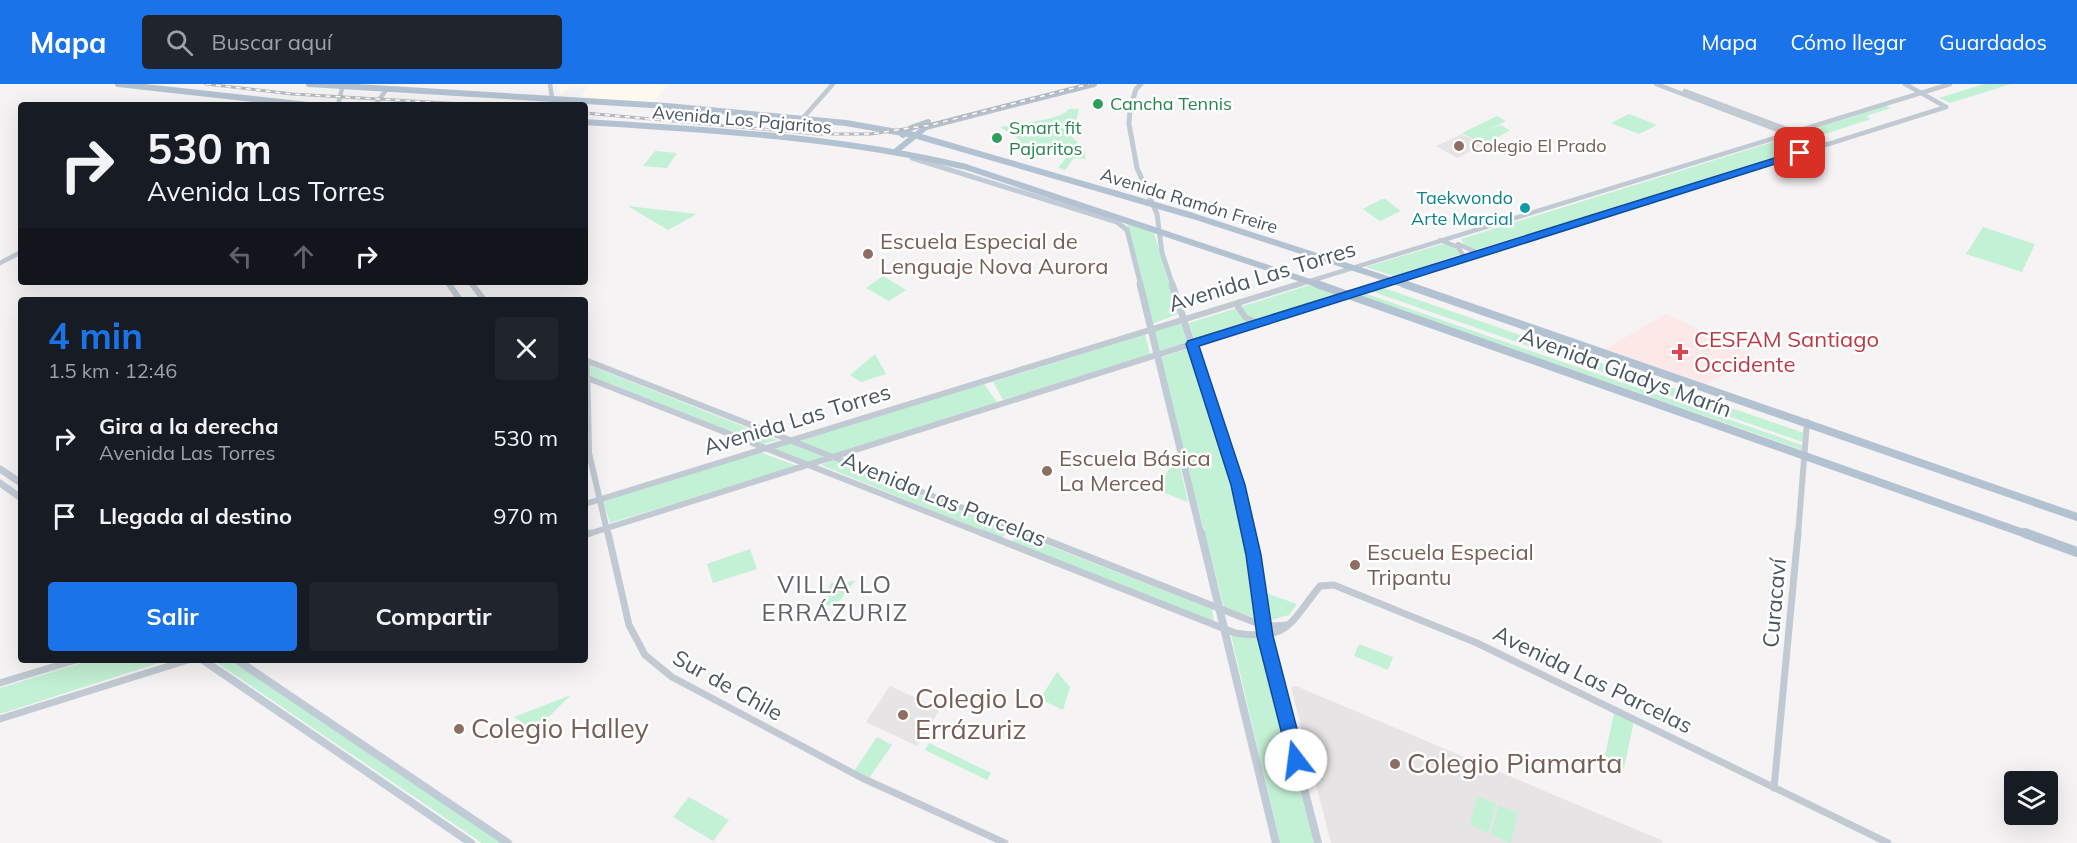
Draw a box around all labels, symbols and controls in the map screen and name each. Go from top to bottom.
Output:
search box [142,15,562,69]
text: Mapa [30,25,106,60]
icon: search [163,26,196,59]
text: Buscar aquí [211,28,332,56]
text: Mapa [1702,29,1757,55]
text: Cómo llegar [1790,29,1906,55]
text: Guardados [1939,29,2047,55]
place label: Cancha Tennis [1110,92,1232,115]
marker: Cancha Tennis [1091,97,1105,111]
street label: Avenida Los Pajaritos [651,100,833,139]
place label: Smart fit Pajaritos [1009,116,1082,160]
text: 530 m [147,122,272,175]
icon: right [48,126,126,204]
pin [1774,127,1825,178]
marker: Smart fit Pajaritos [990,131,1004,145]
place label: Colegio El Prado [1471,134,1607,157]
icon: arrive [1783,136,1816,169]
marker: Colegio El Prado [1452,139,1466,153]
street label: Avenida Ramón Freire [1098,163,1281,238]
text: Avenida Las Torres [147,174,385,208]
place label: Taekwondo Arte Marcial [1411,186,1513,230]
marker: Taekwondo Arte Marcial [1518,201,1532,215]
place label: Escuela Especial de Lenguaje Nova Aurora [880,227,1108,280]
street label: Avenida Las Torres [1165,234,1359,318]
icon: left [224,240,257,273]
icon: ahead [287,240,320,273]
icon: right [350,240,383,273]
marker: Escuela Especial de Lenguaje Nova Aurora [861,247,875,261]
text: 4 min [48,313,143,358]
button: close [495,317,558,380]
street label: Avenida Gladys Marín [1516,321,1736,423]
place label: CESFAM Santiago Occidente [1694,325,1879,378]
marker: CESFAM Santiago Occidente [1671,343,1689,361]
text: 1.5 km · 12:46 [48,358,177,383]
street label: Avenida Las Torres [700,377,894,461]
text: Gira a la derecha [99,412,279,440]
icon: right [48,422,81,455]
text: 530 m [493,424,558,452]
text: Avenida Las Torres [99,440,275,465]
place label: Escuela Básica La Merced [1059,444,1211,497]
street label: Avenida Las Parcelas [838,445,1050,553]
marker: Escuela Básica La Merced [1040,464,1054,478]
icon: arrive [48,500,81,533]
text: Llegada al destino [99,502,292,530]
text: 970 m [493,502,558,530]
place label: Escuela Especial Tripantu [1367,538,1534,591]
street label: Curacaví [1756,556,1792,649]
marker: Escuela Especial Tripantu [1348,558,1362,572]
district label: VILLA LO ERRÁZURIZ [762,569,908,627]
button: Salir [48,582,297,651]
button: Compartir [309,582,558,651]
street label: Avenida Las Parcelas [1489,619,1697,739]
street label: Sur de Chile [668,643,788,727]
place label: Colegio Lo Errázuriz [915,681,1044,746]
marker: Colegio Lo Errázuriz [896,708,910,722]
place label: Colegio Halley [471,711,649,745]
marker: Colegio Halley [452,722,466,736]
position arrow [1264,728,1328,792]
place label: Colegio Piamarta [1407,746,1623,780]
marker: Colegio Piamarta [1388,757,1402,771]
map controls [2004,771,2058,825]
button: layers [2004,771,2058,825]

